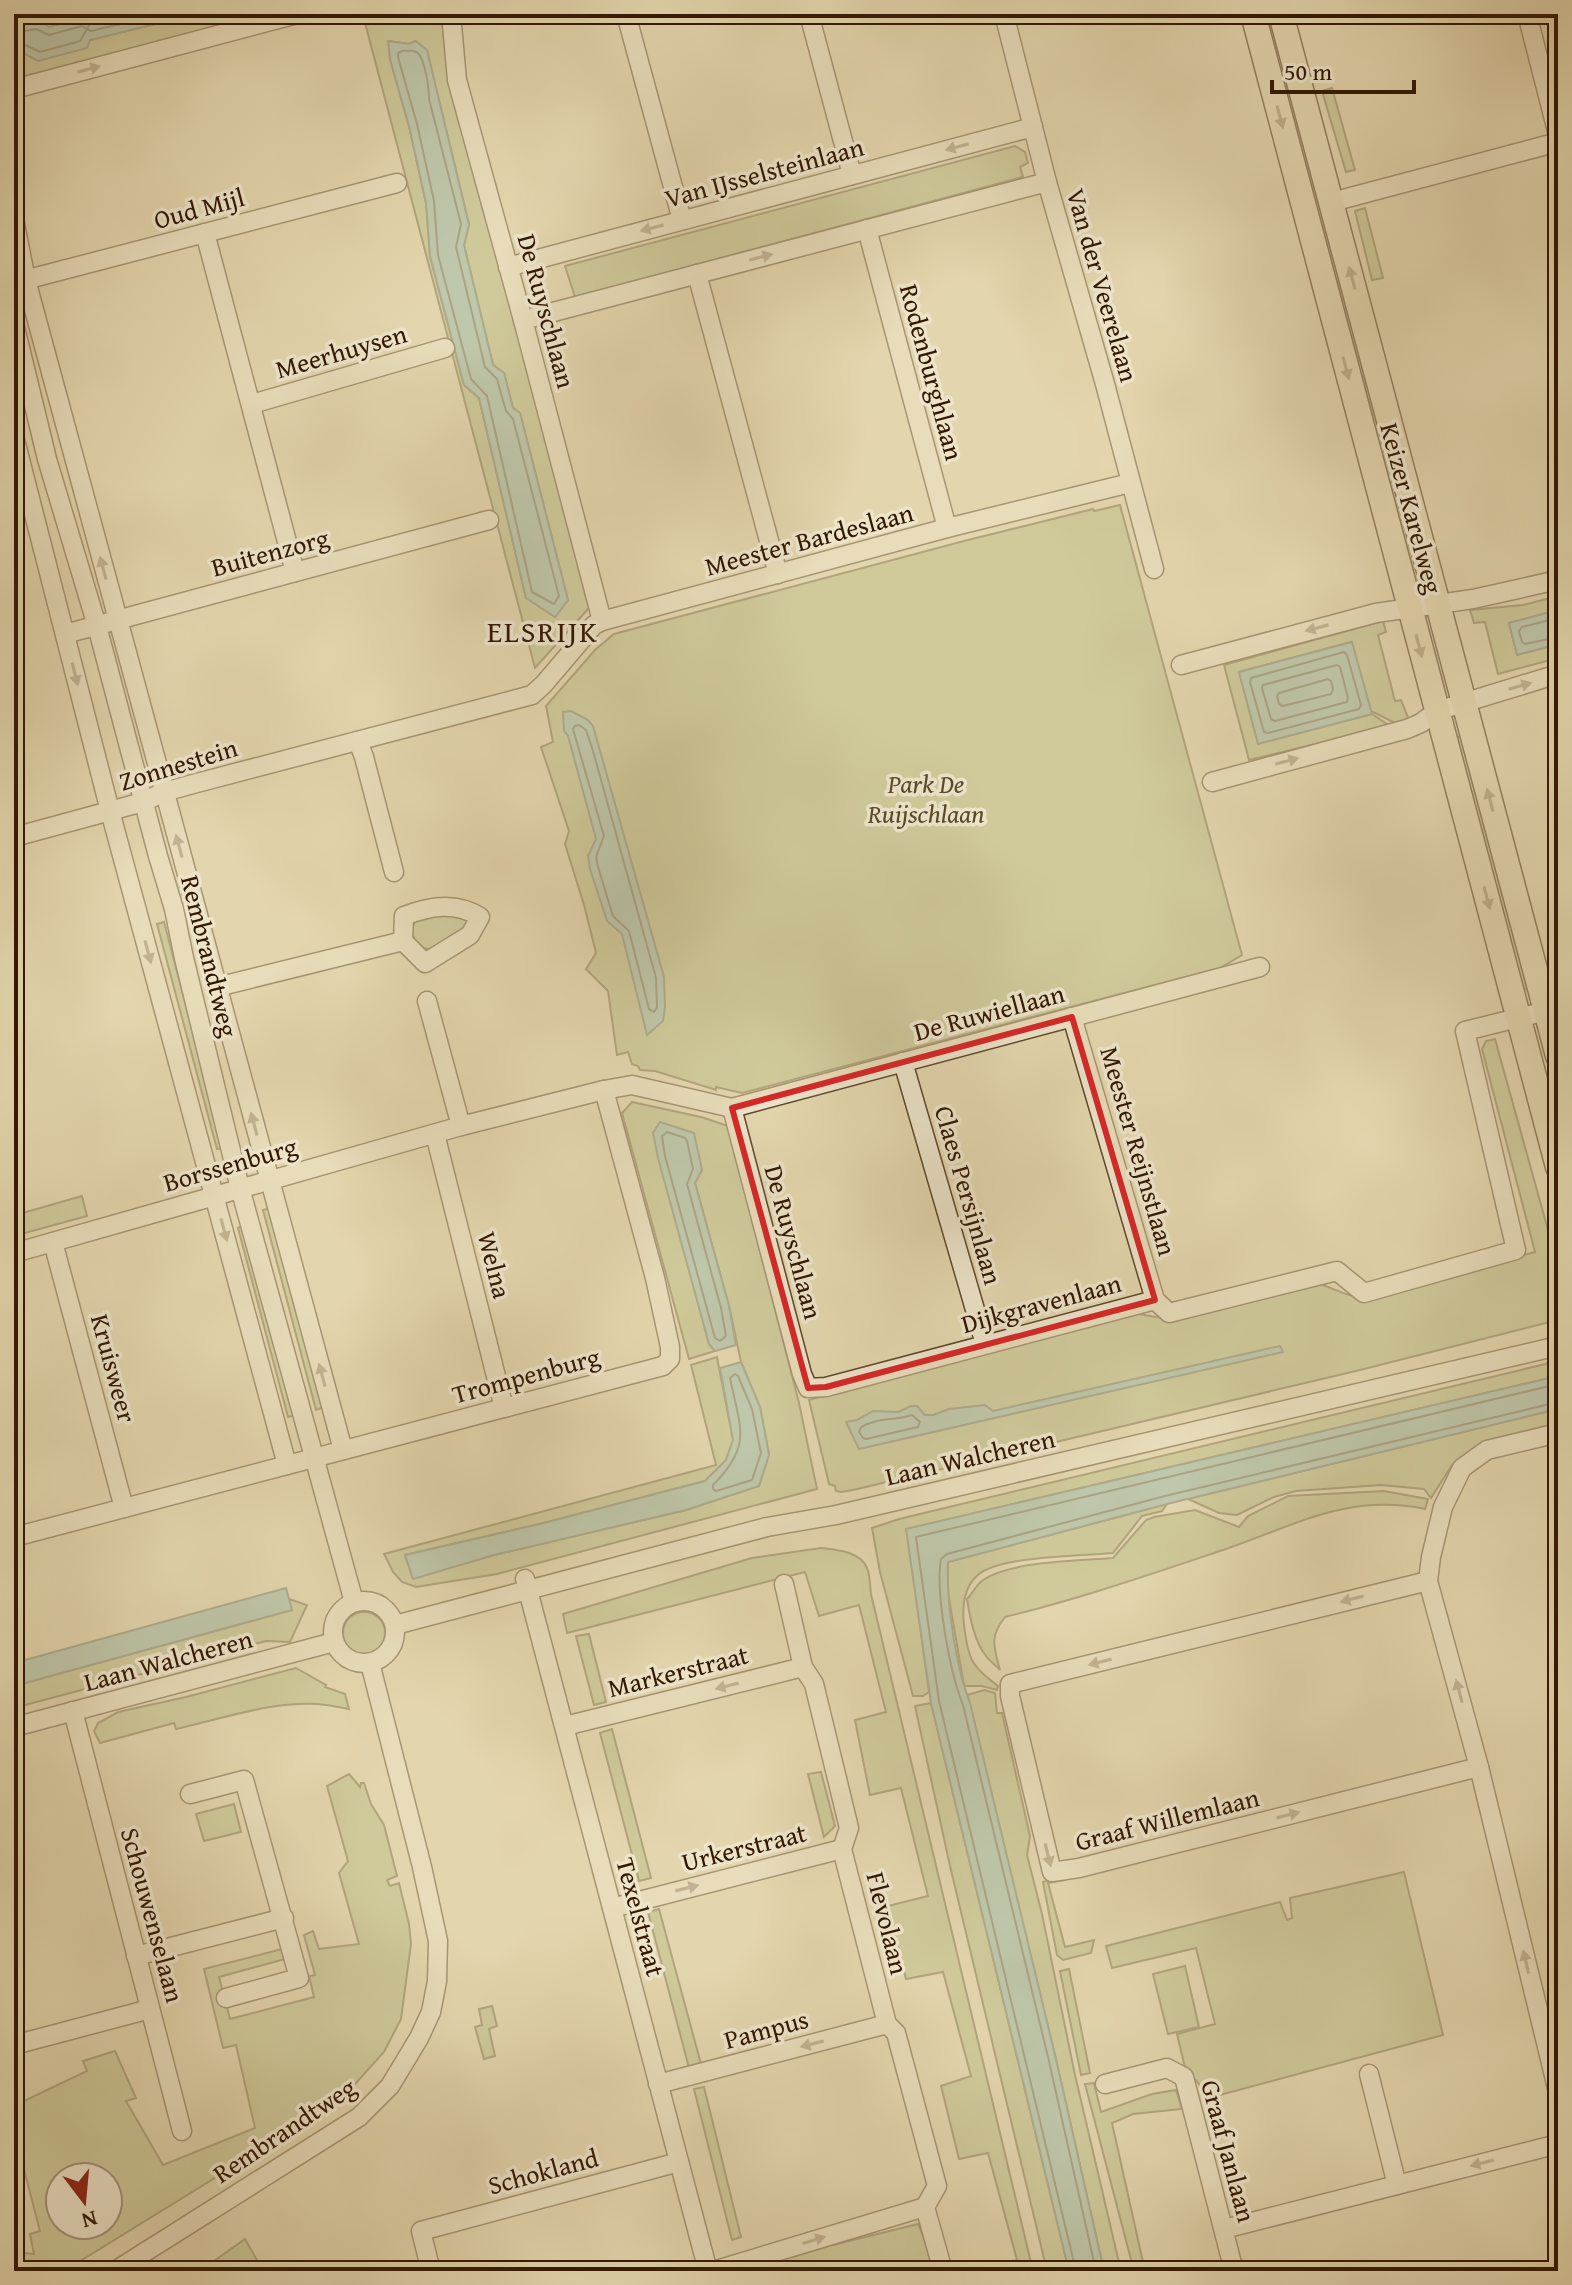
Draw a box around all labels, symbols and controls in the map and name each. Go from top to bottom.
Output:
scale bar [1272,44,1414,94]
text: 50 m [1284,54,1332,89]
one-way arrow [77,63,102,75]
one-way arrow [1274,104,1286,129]
street label: Van IJsselsteinlaan [660,127,868,217]
one-way arrow [945,141,970,153]
street label: Oud Mijl [149,177,249,239]
street label: Van der Veerelaan [1057,184,1149,387]
one-way arrow [640,223,665,235]
street label: De Ruyschlaan [508,230,586,393]
one-way arrow [748,251,773,263]
one-way arrow [1346,265,1358,290]
street label: Rodenburghlaan [890,279,974,465]
street label: Meerhuysen [271,314,412,388]
one-way arrow [1340,356,1353,380]
street label: Keizer Karelweg [1370,418,1454,598]
street label: Meester Bardeslaan [700,492,918,586]
street label: Buitenzorg [207,518,333,586]
one-way arrow [97,556,109,581]
district label: ELSRIJK [487,609,599,653]
one-way arrow [1305,623,1330,635]
one-way arrow [1414,634,1426,659]
one-way arrow [70,661,82,686]
one-way arrow [1508,679,1532,692]
street label: Zonnestein [114,727,242,800]
one-way arrow [1275,755,1300,767]
park label: Park De Ruijschlaan [867,764,984,833]
one-way arrow [1484,787,1496,812]
one-way arrow [172,834,185,858]
street label: Rembrandtweg [171,871,249,1041]
one-way arrow [1481,885,1493,910]
one-way arrow [143,940,155,965]
street label: De Ruwiellaan [909,973,1069,1051]
street label: Meester Reijnstlaan [1091,1042,1188,1261]
street label: Claes Persijnlaan [925,1101,1013,1289]
one-way arrow [248,1112,260,1137]
street label: Borssenburg [159,1126,301,1202]
street label: De Ruyschlaan [755,1161,833,1324]
one-way arrow [218,1219,231,1243]
street label: Welna [468,1228,522,1303]
street label: Dijkgravenlaan [957,1263,1126,1343]
street label: Kruisweer [81,1309,147,1427]
street label: Trompenburg [448,1337,604,1413]
one-way arrow [316,1362,328,1387]
street label: Laan Walcheren [881,1418,1059,1495]
one-way arrow [1340,1594,1365,1606]
street label: Laan Walcheren [79,1619,257,1701]
street label: Markerstraat [604,1635,752,1707]
one-way arrow [1087,1656,1112,1669]
one-way arrow [1452,1679,1464,1704]
one-way arrow [714,1680,739,1692]
street label: Graaf Willemlaan [1071,1777,1263,1861]
one-way arrow [1275,1808,1300,1821]
street label: Urkerstraat [678,1813,810,1881]
street label: Schouwenselaan [111,1823,195,2007]
one-way arrow [1042,1843,1055,1868]
street label: Texelstraat [606,1853,676,1981]
street label: Flevolaan [856,1868,920,1979]
one-way arrow [675,1882,700,1894]
one-way arrow [1519,1949,1532,1974]
street label: Pampus [719,1999,813,2059]
one-way arrow [799,2038,824,2050]
street label: Rembrandtweg [205,2068,363,2192]
street label: Graaf Janlaan [1191,2075,1267,2227]
street label: Schokland [483,2138,603,2204]
one-way arrow [1470,2158,1495,2170]
north arrow [44,2161,124,2241]
text: N [78,2203,101,2238]
one-way arrow [803,2234,827,2246]

